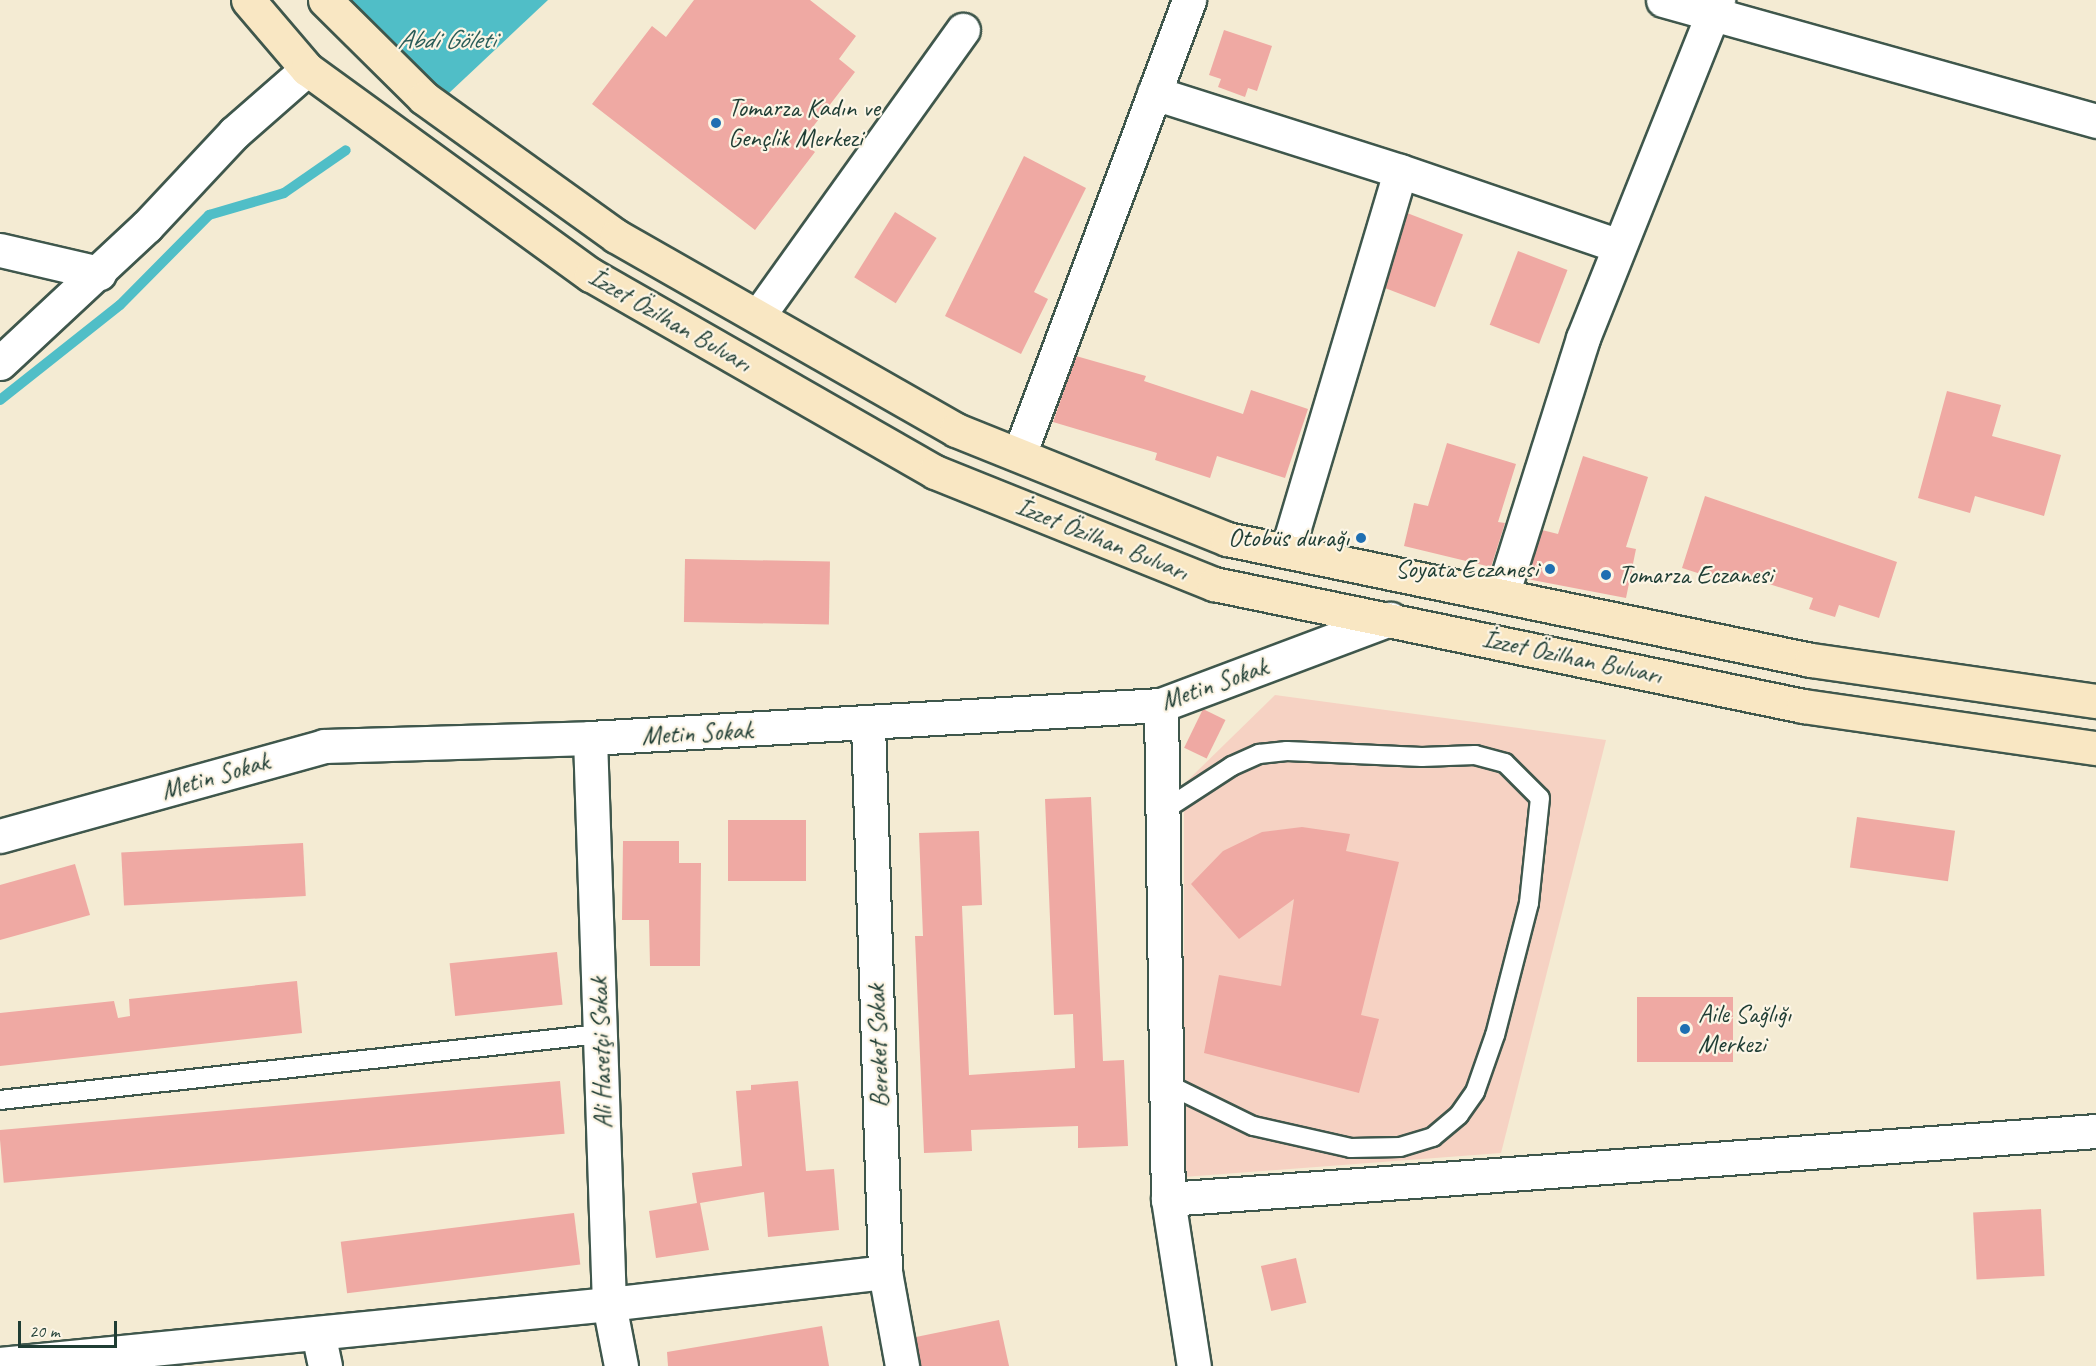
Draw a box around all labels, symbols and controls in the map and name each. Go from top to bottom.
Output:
water label: Abdi Göleti [397,24,495,56]
place label: Tomarza Kadın ve Gençlik Merkezi [728,92,880,154]
marker: Tomarza Kadın ve Gençlik Merkezi [709,116,723,130]
street label: İzzet Özilhan Bulvarı [583,261,757,379]
street label: İzzet Özilhan Bulvarı [1012,490,1192,588]
place label: Otobüs durağı [1228,522,1349,554]
marker: Otobüs durağı [1354,531,1368,545]
place label: Soyata Eczanesi [1395,553,1538,585]
place label: Tomarza Eczanesi [1618,559,1773,591]
marker: Soyata Eczanesi [1543,562,1557,576]
marker: Tomarza Eczanesi [1599,568,1613,582]
street label: İzzet Özilhan Bulvarı [1480,623,1664,691]
street label: Metin Sokak [1157,651,1271,717]
street label: Metin Sokak [641,715,753,751]
street label: Metin Sokak [158,746,272,806]
street label: Ali Hasetçi Sokak [583,977,619,1129]
street label: Bereket Sokak [860,984,896,1108]
place label: Aile Sağlığı Merkezi [1698,998,1791,1060]
marker: Aile Sağlığı Merkezi [1676,1020,1694,1038]
scale bar [21,1309,120,1347]
text: 20 m [29,1320,60,1342]

